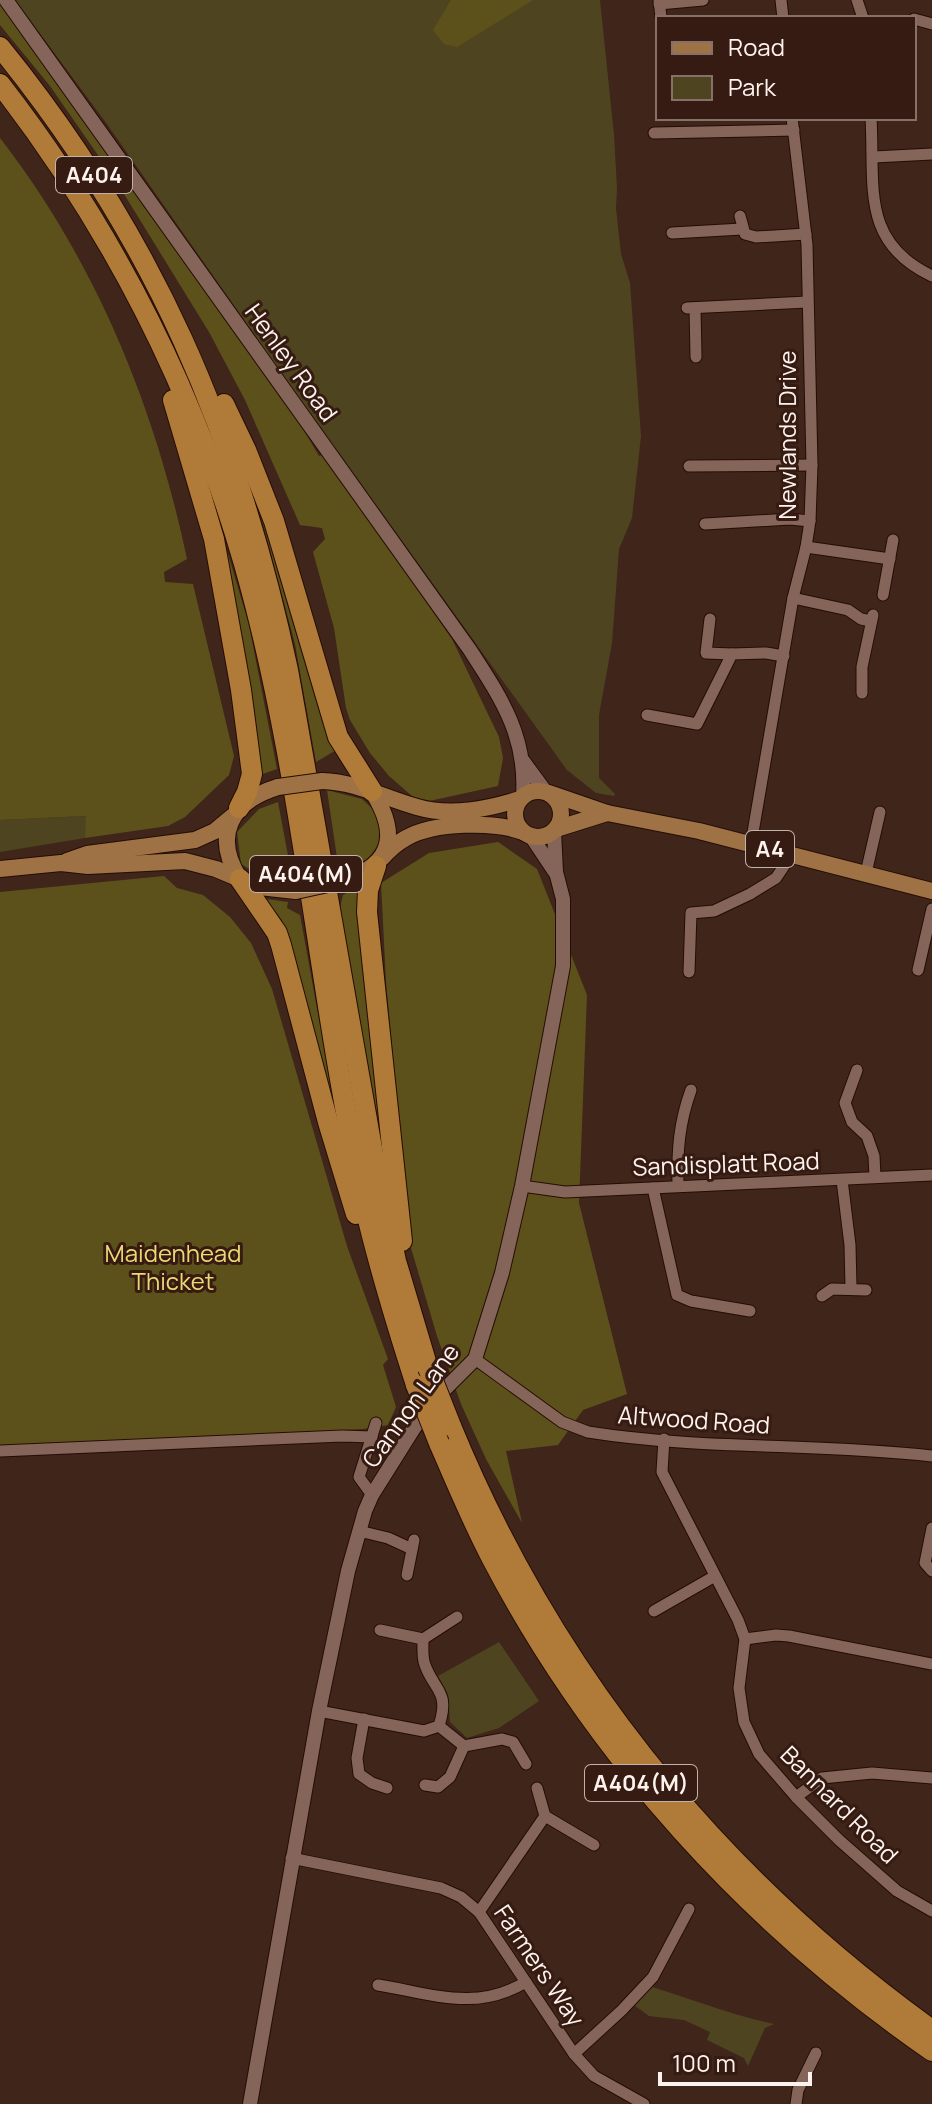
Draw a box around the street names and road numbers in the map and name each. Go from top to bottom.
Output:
road number: A404 [56,157,132,193]
street label: Henley Road [238,296,346,428]
street label: Newlands Drive [770,350,803,520]
road number: A4 [746,831,794,867]
road number: A404(M) [250,856,362,892]
street label: Sandisplatt Road [632,1143,820,1183]
street label: Cannon Lane [354,1336,466,1474]
street label: Altwood Road [617,1397,771,1441]
street label: Bannard Road [774,1738,906,1870]
road number: A404(M) [585,1765,697,1801]
street label: Farmers Way [487,1898,593,2033]

